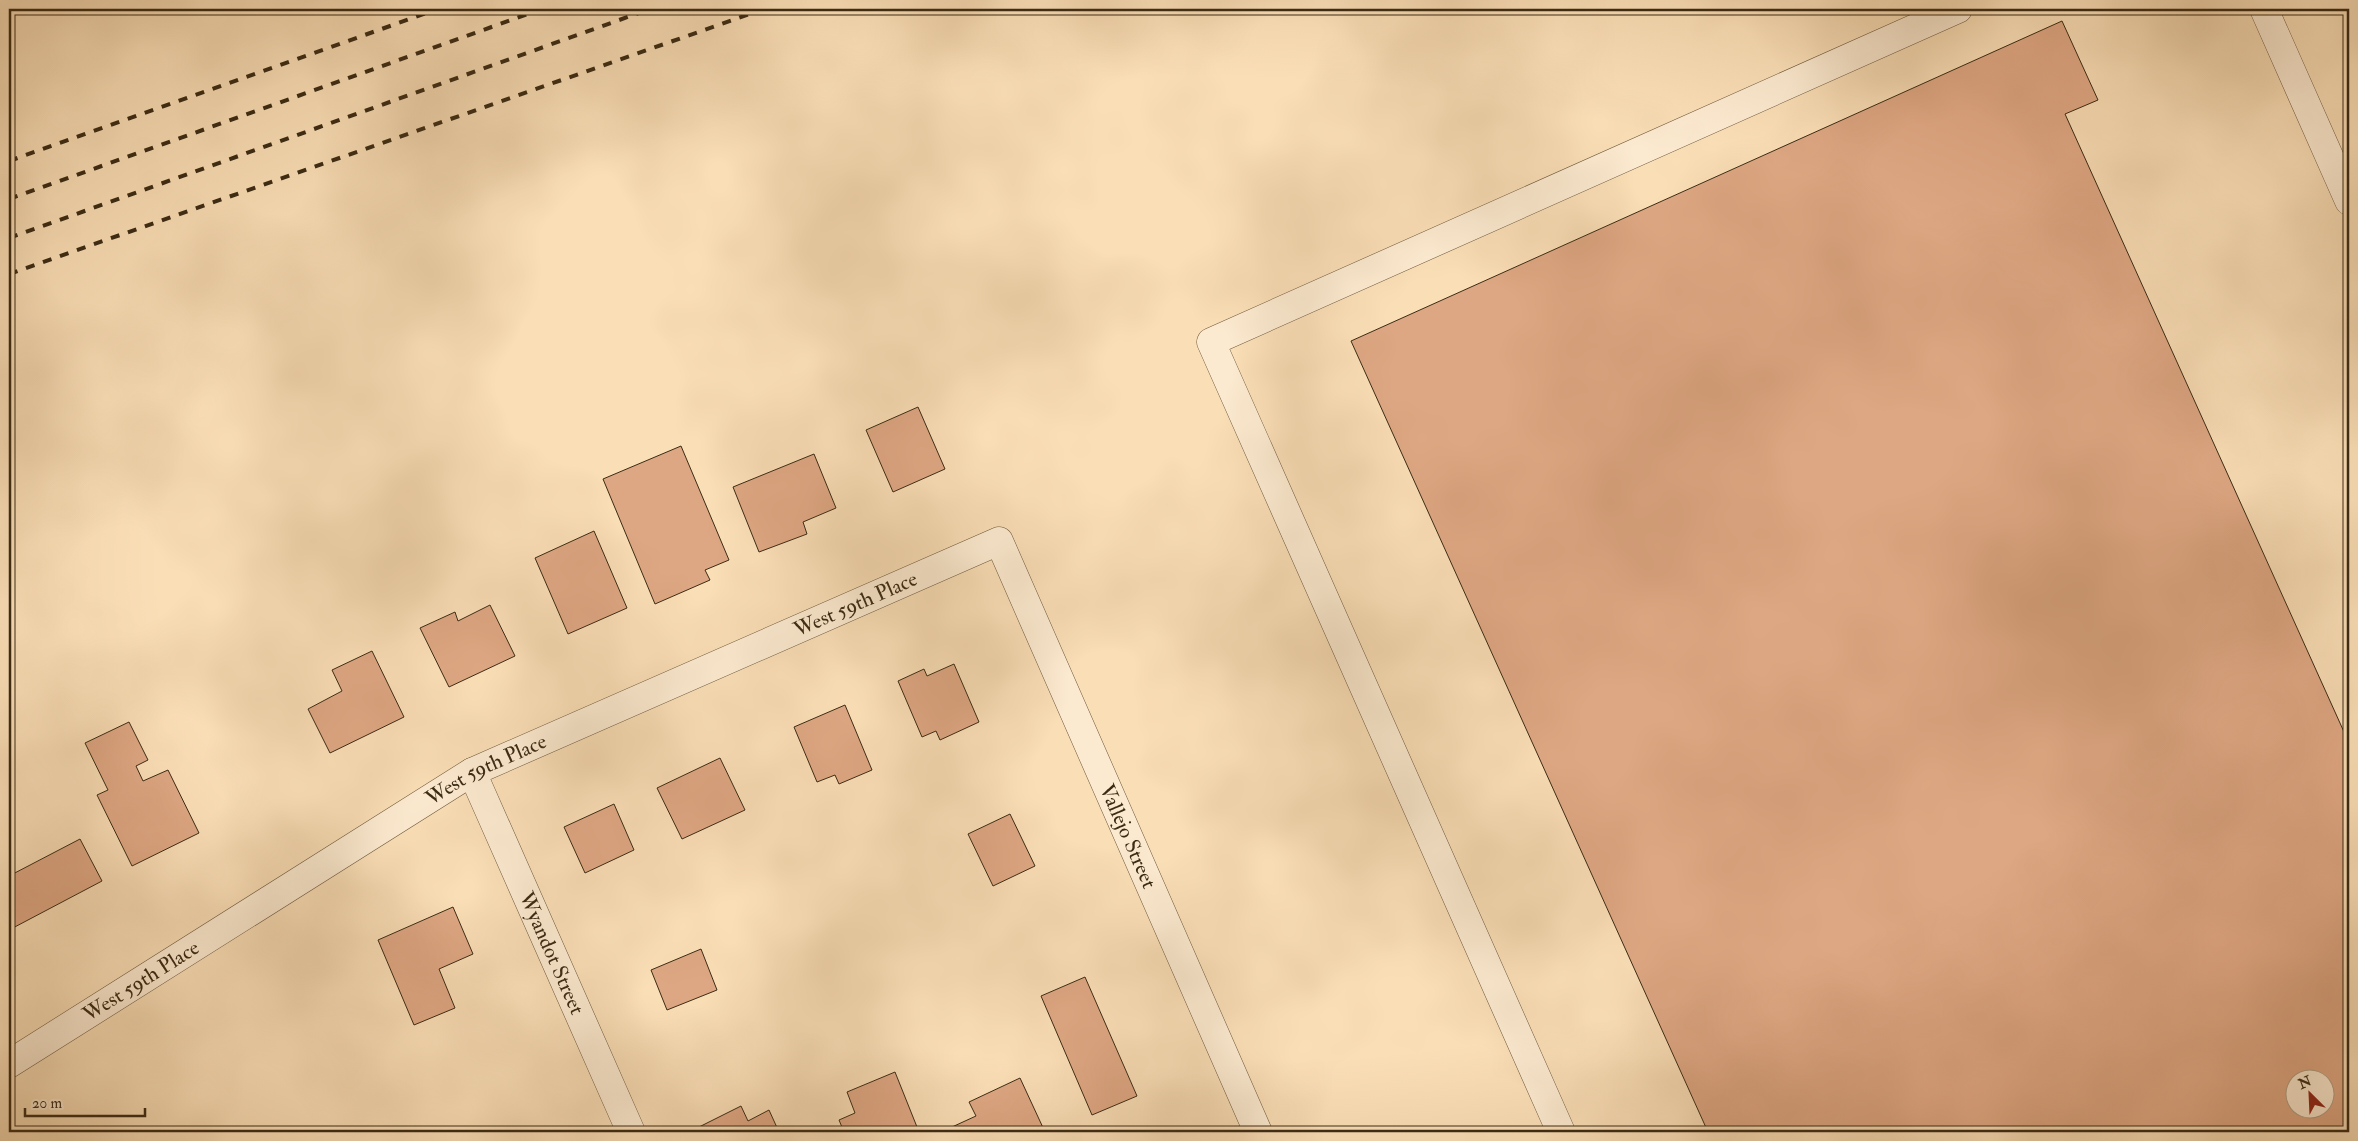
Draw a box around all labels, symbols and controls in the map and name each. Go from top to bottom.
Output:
street label: West 59th Place [788,565,922,643]
street label: West 59th Place [419,727,551,812]
street label: Vallejo Street [1094,780,1163,893]
street label: Wyandot Street [513,887,591,1019]
street label: West 59th Place [77,934,204,1028]
north arrow [2286,1068,2336,1118]
text: N [2295,1072,2315,1093]
scale bar [25,1086,145,1118]
text: 20 m [32,1094,62,1113]

